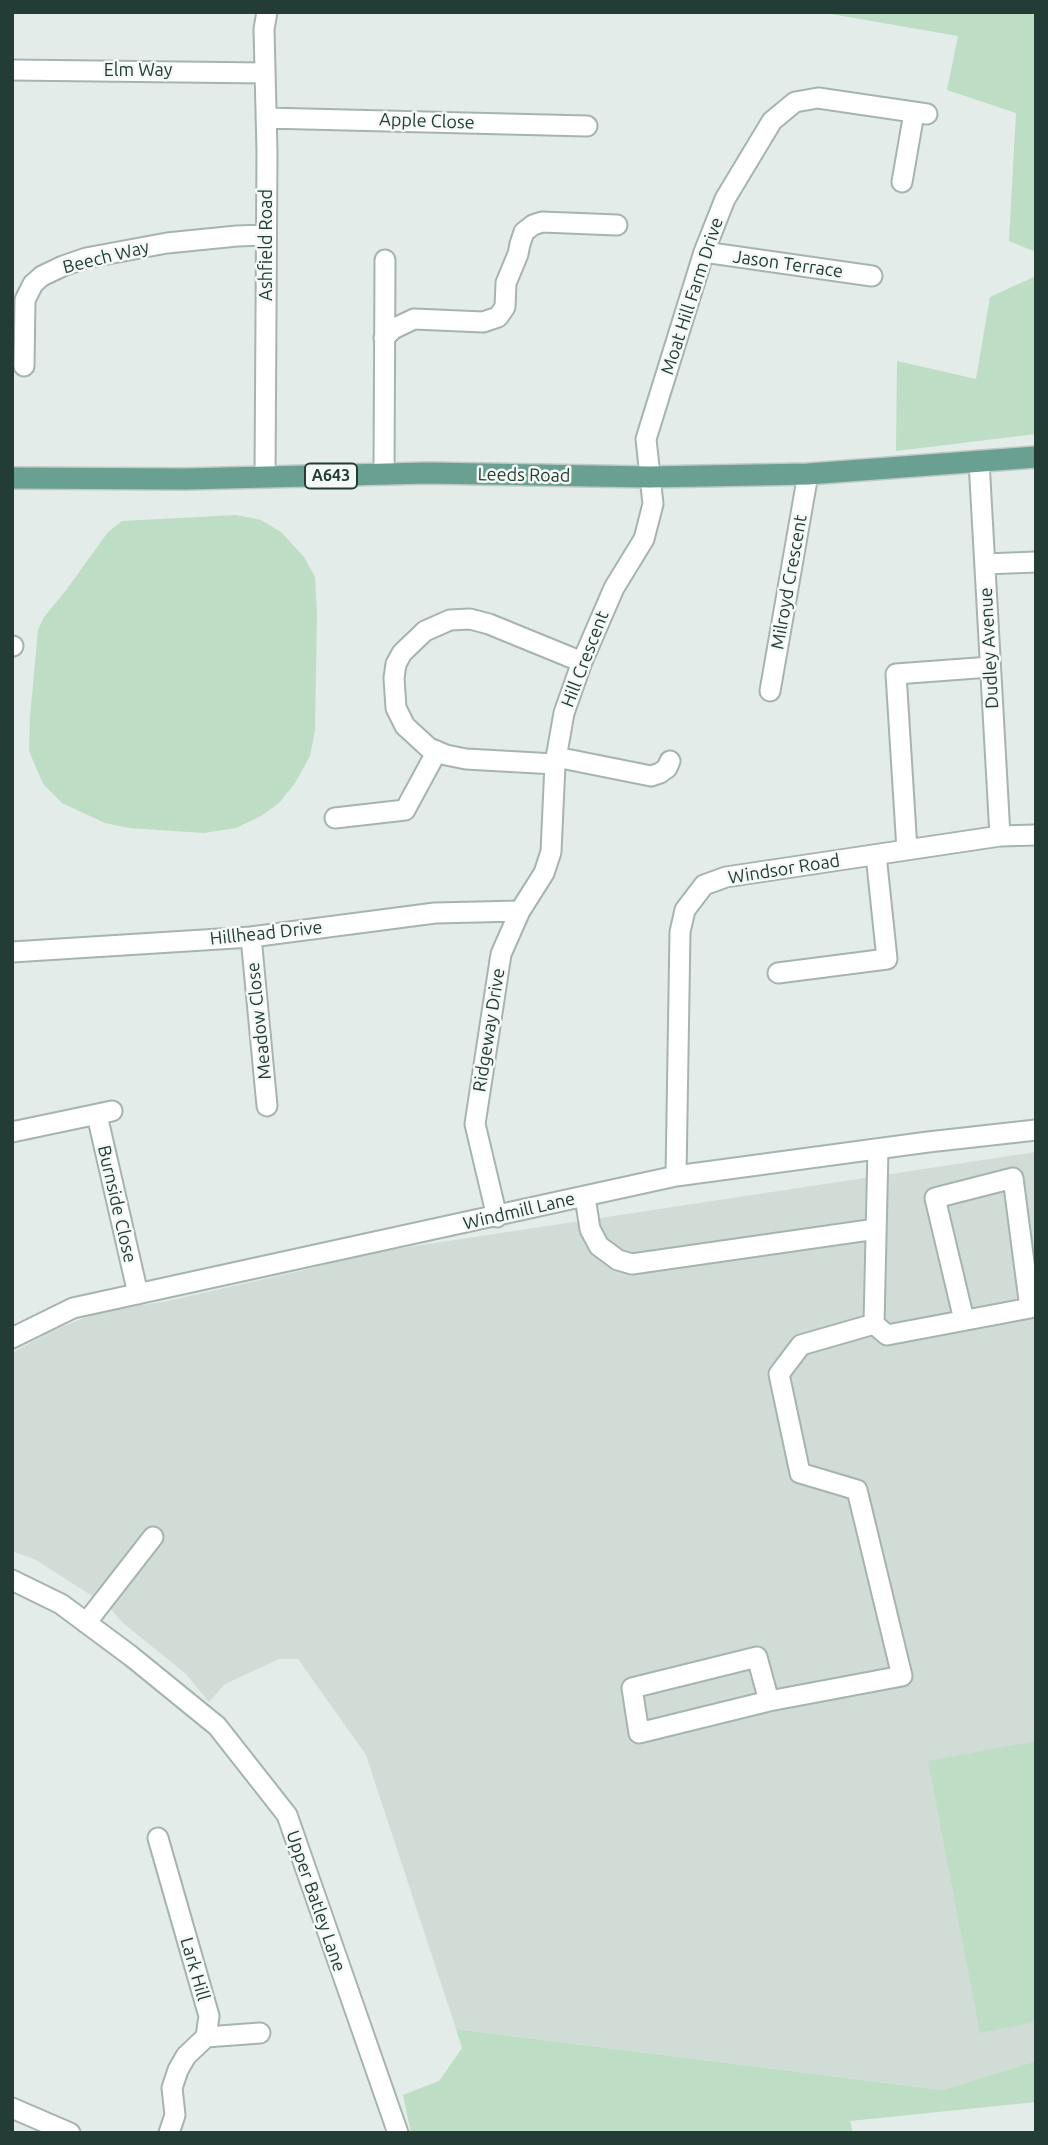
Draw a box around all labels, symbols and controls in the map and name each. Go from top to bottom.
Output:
street label: Elm Way [104,59,172,81]
street label: Apple Close [379,109,475,133]
street label: Ashfield Road [255,189,277,301]
street label: Moat Hill Farm Drive [656,215,728,377]
street label: Beech Way [61,236,151,278]
street label: Jason Terrace [732,246,844,282]
road number: A643 [305,463,357,489]
street label: Leeds Road [477,463,571,487]
street label: Milroyd Crescent [767,513,811,651]
street label: Dudley Avenue [975,587,1003,709]
street label: Hill Crescent [557,608,613,710]
street label: Windsor Road [727,849,841,889]
street label: Hillhead Drive [209,916,323,950]
street label: Meadow Close [242,961,276,1081]
street label: Ridgeway Drive [469,967,509,1093]
street label: Burnside Close [93,1143,141,1265]
street label: Windmill Lane [461,1188,577,1234]
street label: Upper Batley Lane [282,1827,350,1975]
street label: Lark Hill [176,1935,214,2003]

